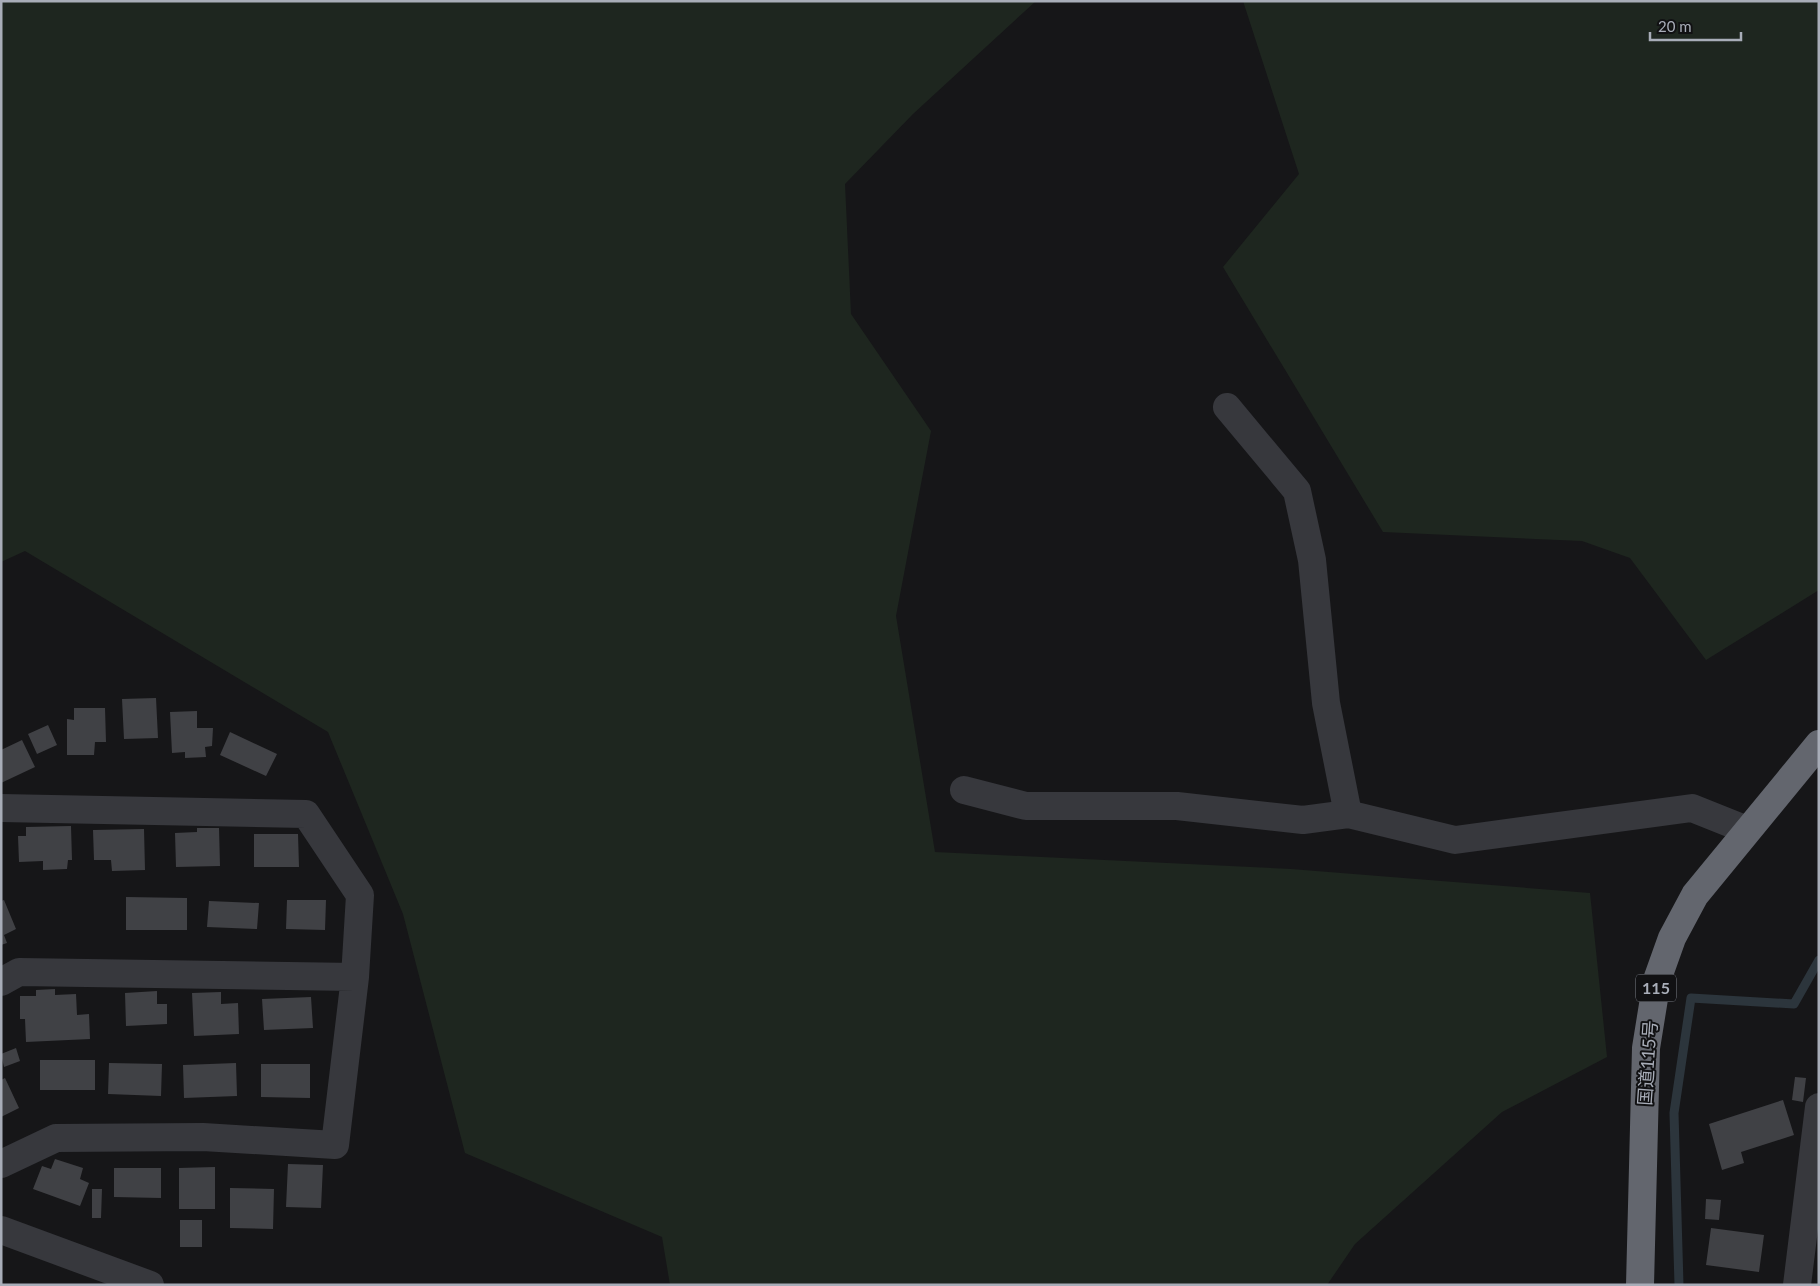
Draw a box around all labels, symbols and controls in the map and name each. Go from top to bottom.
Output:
scale bar [1650,10,1741,42]
text: 20 m [1658,17,1692,35]
road number: 115 [1636,974,1676,1001]
street label: 国道115号 [1633,1020,1661,1106]

